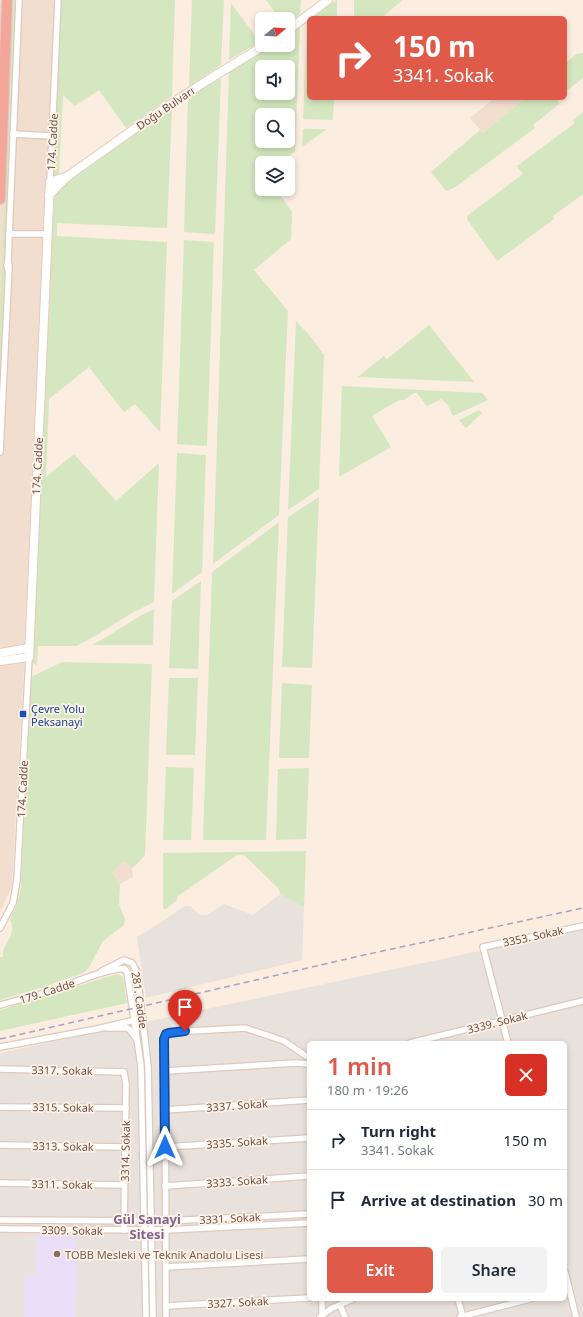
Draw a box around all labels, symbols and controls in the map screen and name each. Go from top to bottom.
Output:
north arrow [255,12,295,52]
map controls [255,12,295,196]
text: 150 m [393,27,476,65]
icon: right [327,32,379,84]
button: sound [255,60,295,100]
text: 3341. Sokak [393,63,494,87]
street label: Doğu Bulvarı [133,83,197,133]
button: search [255,108,295,148]
street label: 174. Cadde [43,113,61,171]
button: layers [255,156,295,196]
street label: 174. Cadde [28,437,46,495]
place label: Çevre Yolu Peksanayi [31,701,85,729]
marker: Çevre Yolu Peksanayi [18,709,28,719]
street label: 174. Cadde [13,760,31,818]
street label: 3353. Sokak [501,922,565,950]
street label: 281. Cadde [129,970,151,1030]
street label: 179. Cadde [17,975,77,1007]
pin [168,990,202,1031]
icon: arrive [174,996,196,1018]
street label: 3339. Sokak [465,1007,529,1037]
text: 1 min [327,1049,392,1082]
button: close [505,1054,547,1096]
street label: 3317. Sokak [31,1062,93,1078]
text: 180 m · 19:26 [327,1081,408,1099]
street label: 3337. Sokak [206,1095,268,1115]
street label: 3315. Sokak [32,1099,94,1115]
street label: 3314. Sokak [117,1120,133,1182]
text: Turn right [361,1121,436,1141]
position arrow [144,1126,186,1168]
icon: right [327,1129,349,1151]
text: 150 m [503,1130,547,1150]
street label: 3335. Sokak [206,1132,268,1152]
street label: 3313. Sokak [32,1138,94,1154]
text: 3341. Sokak [361,1141,434,1159]
street label: 3333. Sokak [206,1171,268,1191]
street label: 3311. Sokak [31,1176,93,1192]
icon: arrive [327,1189,349,1211]
text: Arrive at destination [361,1190,516,1210]
text: 30 m [528,1190,563,1210]
street label: 3331. Sokak [199,1209,261,1227]
district label: Gül Sanayi Sitesi [113,1210,181,1243]
street label: 3309. Sokak [41,1222,103,1238]
place label: TOBB Mesleki ve Teknik Anadolu Lisesi [65,1247,263,1262]
button: Exit [327,1247,433,1293]
button: Share [441,1247,547,1293]
marker: TOBB Mesleki ve Teknik Anadolu Lisesi [52,1249,62,1259]
street label: 3327. Sokak [207,1293,269,1311]

